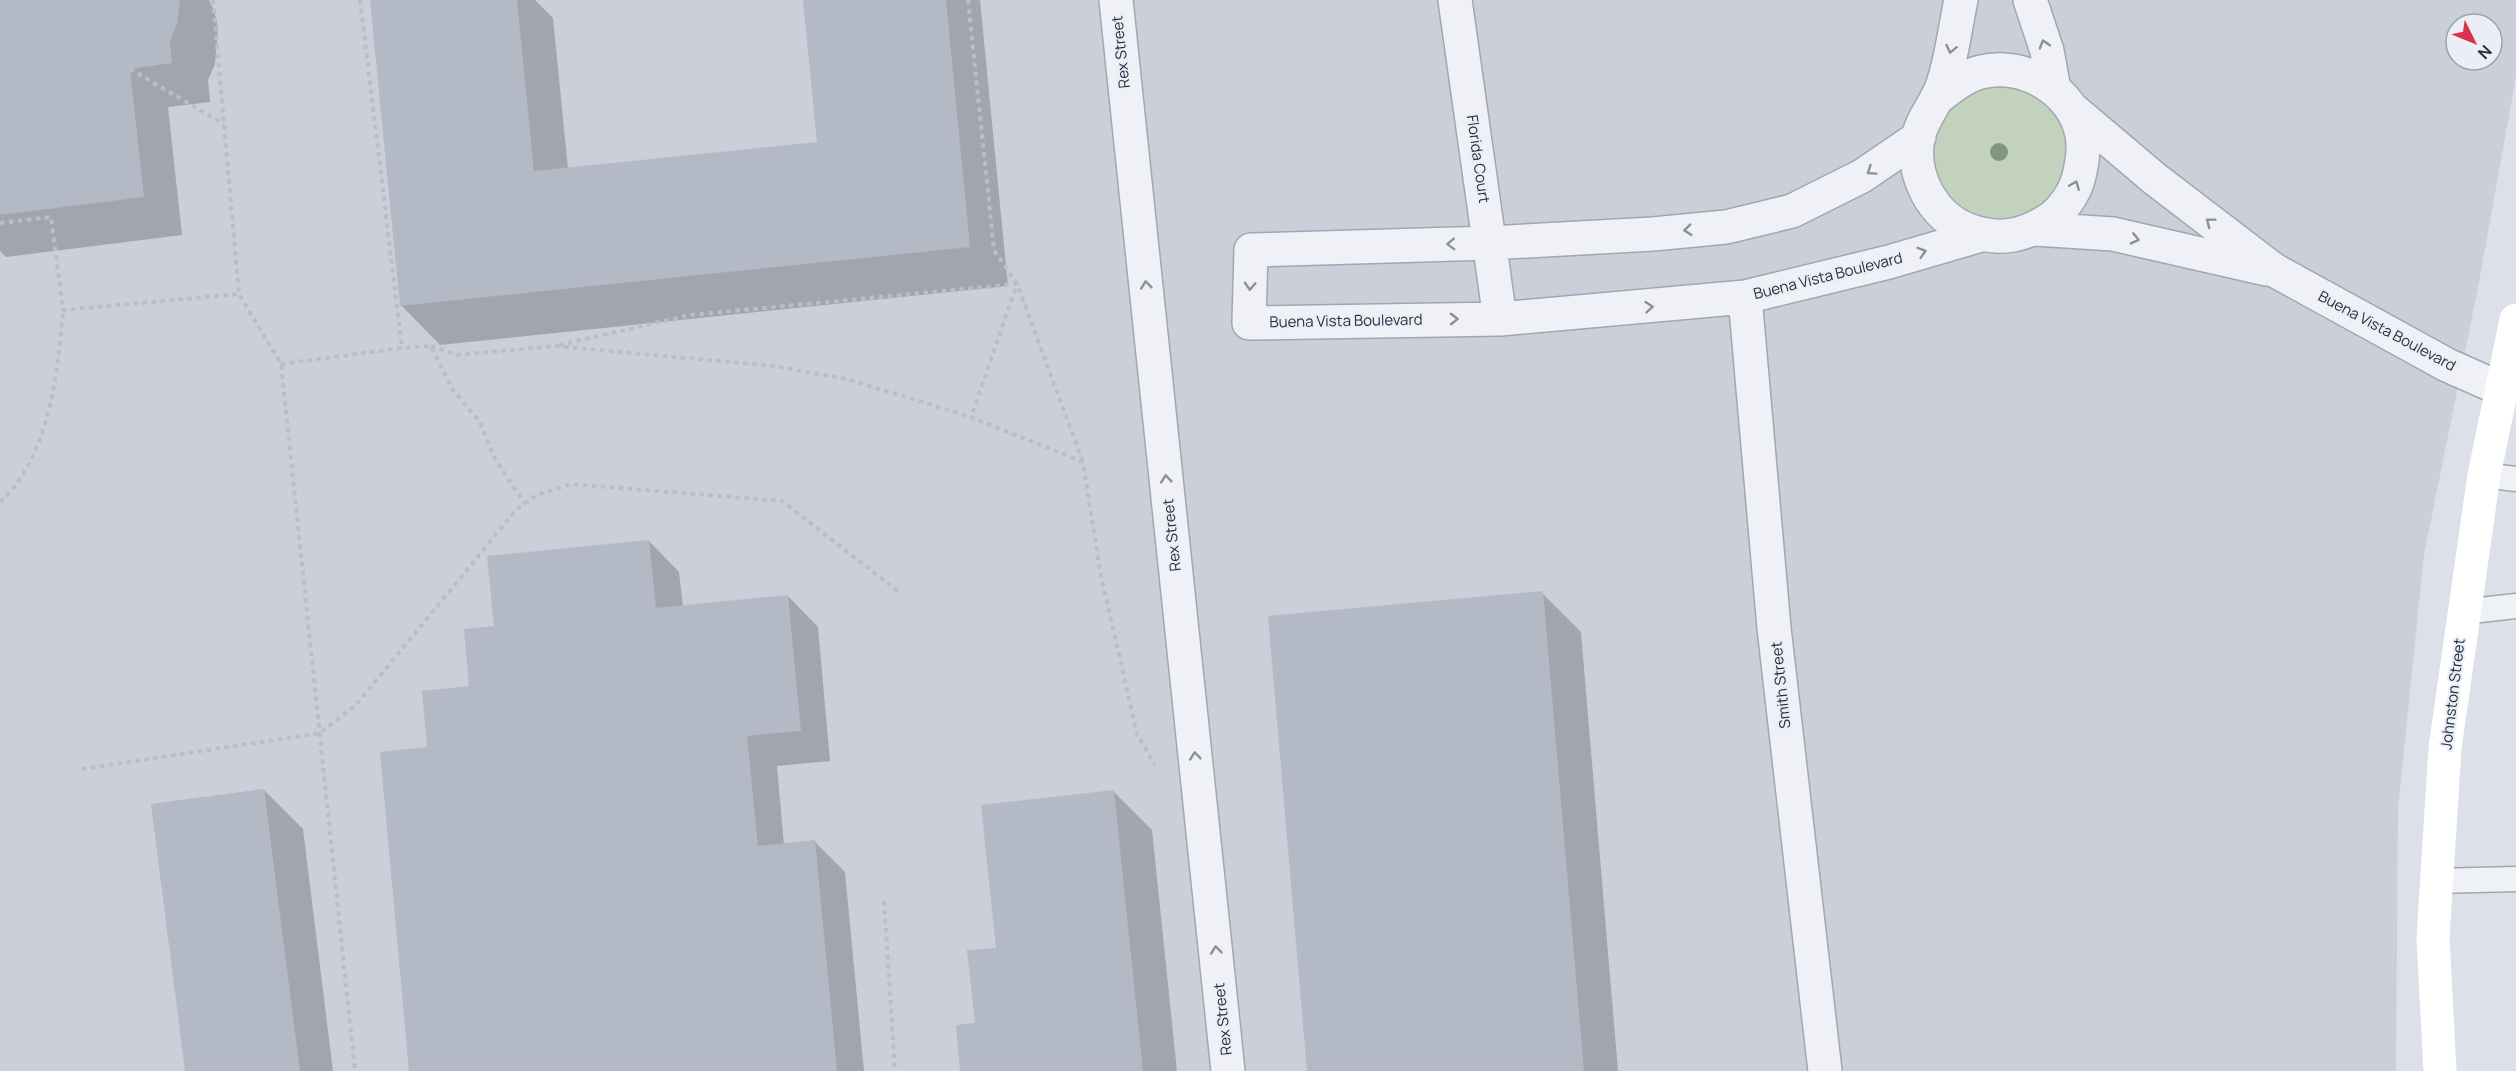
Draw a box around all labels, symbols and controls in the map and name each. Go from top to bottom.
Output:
north arrow [2444,12,2504,72]
street label: Rex Street [1106,15,1135,89]
one-way arrow [2039,39,2051,50]
text: N [2473,41,2497,64]
one-way arrow [1945,43,1958,53]
street label: Florida Court [1462,113,1495,204]
one-way arrow [1866,164,1877,175]
one-way arrow [2068,181,2080,192]
one-way arrow [2206,218,2217,229]
one-way arrow [1683,224,1692,236]
one-way arrow [2130,232,2140,245]
one-way arrow [1446,238,1455,250]
street label: Buena Vista Boulevard [1751,247,1905,304]
one-way arrow [1916,247,1926,259]
one-way arrow [1140,280,1153,289]
one-way arrow [1244,282,1256,291]
street label: Buena Vista Boulevard [2315,285,2460,376]
one-way arrow [1644,301,1653,313]
street label: Buena Vista Boulevard [1269,309,1423,332]
one-way arrow [1450,313,1459,325]
one-way arrow [1160,474,1173,483]
street label: Rex Street [1157,498,1186,572]
street label: Johnston Street [2435,637,2470,751]
street label: Smith Street [1765,640,1796,730]
one-way arrow [1189,752,1202,761]
one-way arrow [1210,946,1223,955]
street label: Rex Street [1208,982,1237,1056]

